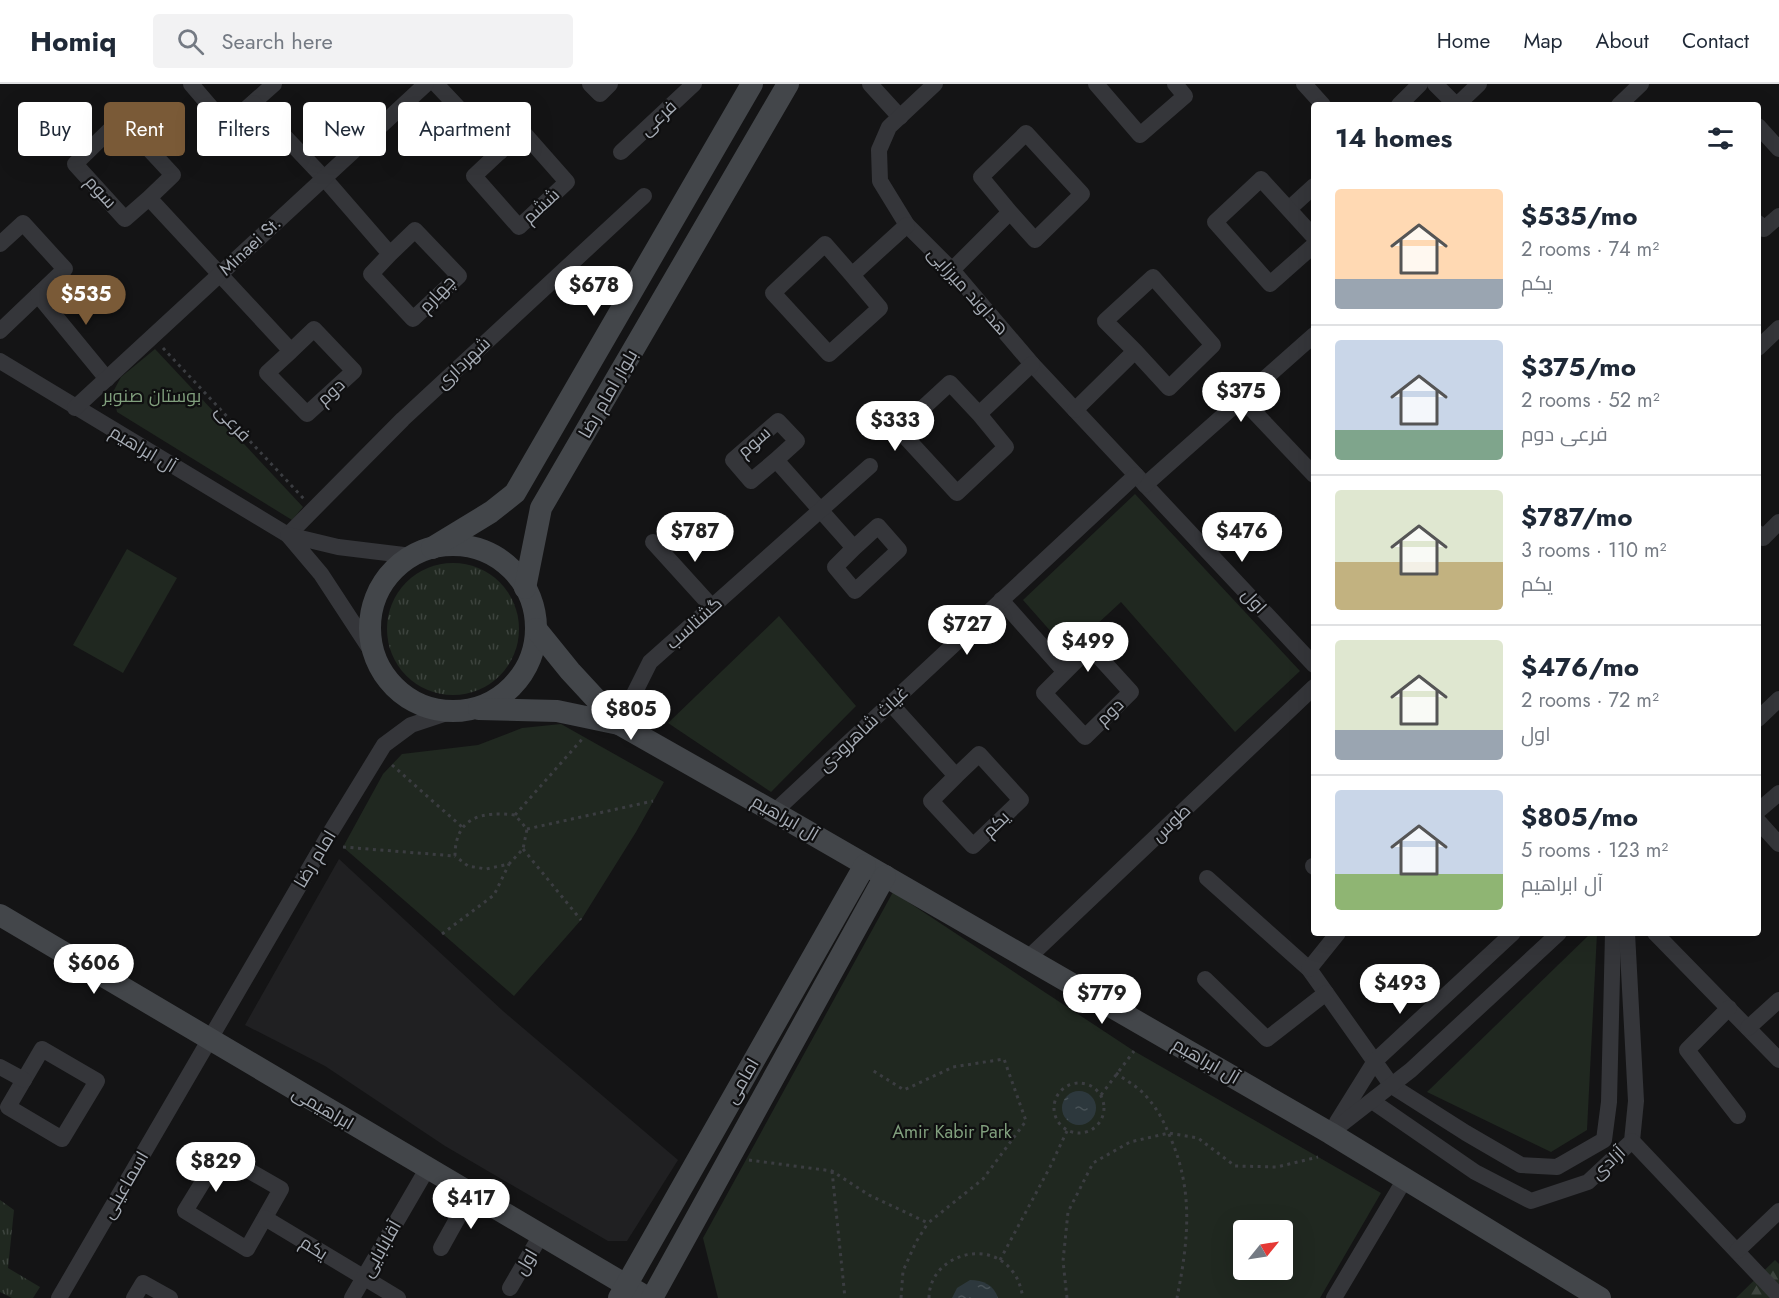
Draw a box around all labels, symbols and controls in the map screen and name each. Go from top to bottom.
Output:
search box [153,14,573,68]
text: Homiq [30,21,117,62]
icon: search [174,25,207,58]
text: Search here [222,25,333,57]
text: Home [1437,26,1490,56]
text: Map [1523,26,1563,56]
text: About [1596,26,1649,56]
text: Contact [1682,26,1749,56]
street label: فرعی [633,94,683,142]
chip: Buy [18,102,92,156]
chip: Rent [104,102,185,156]
chip: Filters [197,102,291,156]
chip: New [303,102,386,156]
chip: Apartment [398,102,531,156]
text: 14 homes [1335,119,1452,157]
icon: filters [1704,122,1737,155]
street label: سوم [79,170,123,214]
street label: ششم [517,182,565,230]
text: $535/mo [1521,197,1638,235]
street label: Minaei St. [213,210,287,282]
icon: home [1383,213,1455,285]
text: 2 rooms · 74 m² [1521,235,1659,264]
street label: هداوند میرزایی [921,241,1015,341]
pin: $678 [558,266,630,317]
street label: چهارم [413,269,461,319]
text: یکم [1521,269,1553,298]
text: $678 [569,271,619,300]
pin: $535 [50,275,122,326]
text: $535 [61,280,111,309]
street label: شهرداری [430,331,496,395]
street label: بلوار امام رضا [572,345,644,443]
text: $375/mo [1521,348,1636,386]
icon: home [1383,364,1455,436]
street label: دوم [311,372,351,412]
pin: $375 [1205,372,1277,423]
text: $375 [1216,377,1266,406]
park label: بوستان صنوبر [102,383,201,409]
text: 2 rooms · 52 m² [1521,386,1660,415]
street label: فرعی [209,398,257,448]
pin: $333 [859,401,931,452]
text: $333 [870,406,920,435]
street label: آل ابراهیم [105,419,181,479]
street label: سوم [732,420,776,464]
text: فرعی دوم [1521,420,1608,449]
text: $787/mo [1521,498,1633,536]
pin: $787 [659,512,731,563]
pin: $476 [1206,512,1278,563]
icon: home [1383,514,1455,586]
text: $787 [671,517,719,546]
text: $476 [1216,517,1268,546]
text: 3 rooms · 110 m² [1521,536,1667,565]
text: یکم [1521,570,1553,599]
street label: اول [1235,582,1273,620]
street label: گشتاسب [660,591,728,655]
pin: $727 [931,605,1003,656]
text: $727 [942,610,992,639]
pin: $499 [1052,622,1124,673]
text: $499 [1061,627,1115,656]
text: $476/mo [1521,648,1639,686]
icon: home [1383,664,1455,736]
street label: غیاث شاهرودی [812,680,914,778]
text: 2 rooms · 72 m² [1521,686,1659,715]
pin: $805 [595,690,667,741]
street label: دوم [1090,692,1130,732]
text: $805 [605,695,657,724]
text: اول [1521,720,1551,749]
street label: آل ابراهیم [747,788,824,848]
street label: طوس [1145,798,1197,848]
text: $805/mo [1521,798,1638,836]
street label: یکم [977,805,1015,843]
icon: home [1383,814,1455,886]
street label: امام رضا [288,825,342,893]
text: 5 rooms · 123 m² [1521,836,1668,865]
text: آل ابراهیم [1521,870,1603,899]
pin: $606 [58,944,130,995]
text: $606 [68,949,120,978]
pin: $493 [1364,964,1436,1015]
text: $493 [1374,969,1426,998]
pin: $779 [1066,974,1138,1025]
text: $779 [1077,979,1127,1008]
street label: آل ابراهیم [1168,1031,1245,1091]
street label: امامی [718,1053,766,1109]
street label: ابراهیمی [287,1080,359,1136]
park label: Amir Kabir Park [892,1119,1012,1145]
street label: آزادی [1585,1140,1631,1186]
pin: $829 [180,1142,252,1193]
street label: اسماعیلی [95,1146,155,1224]
text: $829 [190,1147,242,1176]
pin: $417 [435,1179,507,1230]
text: $417 [447,1184,495,1213]
street label: آقابابایی [354,1216,408,1282]
north arrow [1233,1220,1293,1280]
map controls [1233,1220,1293,1280]
street label: یکم [295,1229,333,1267]
street label: اول [508,1244,544,1280]

